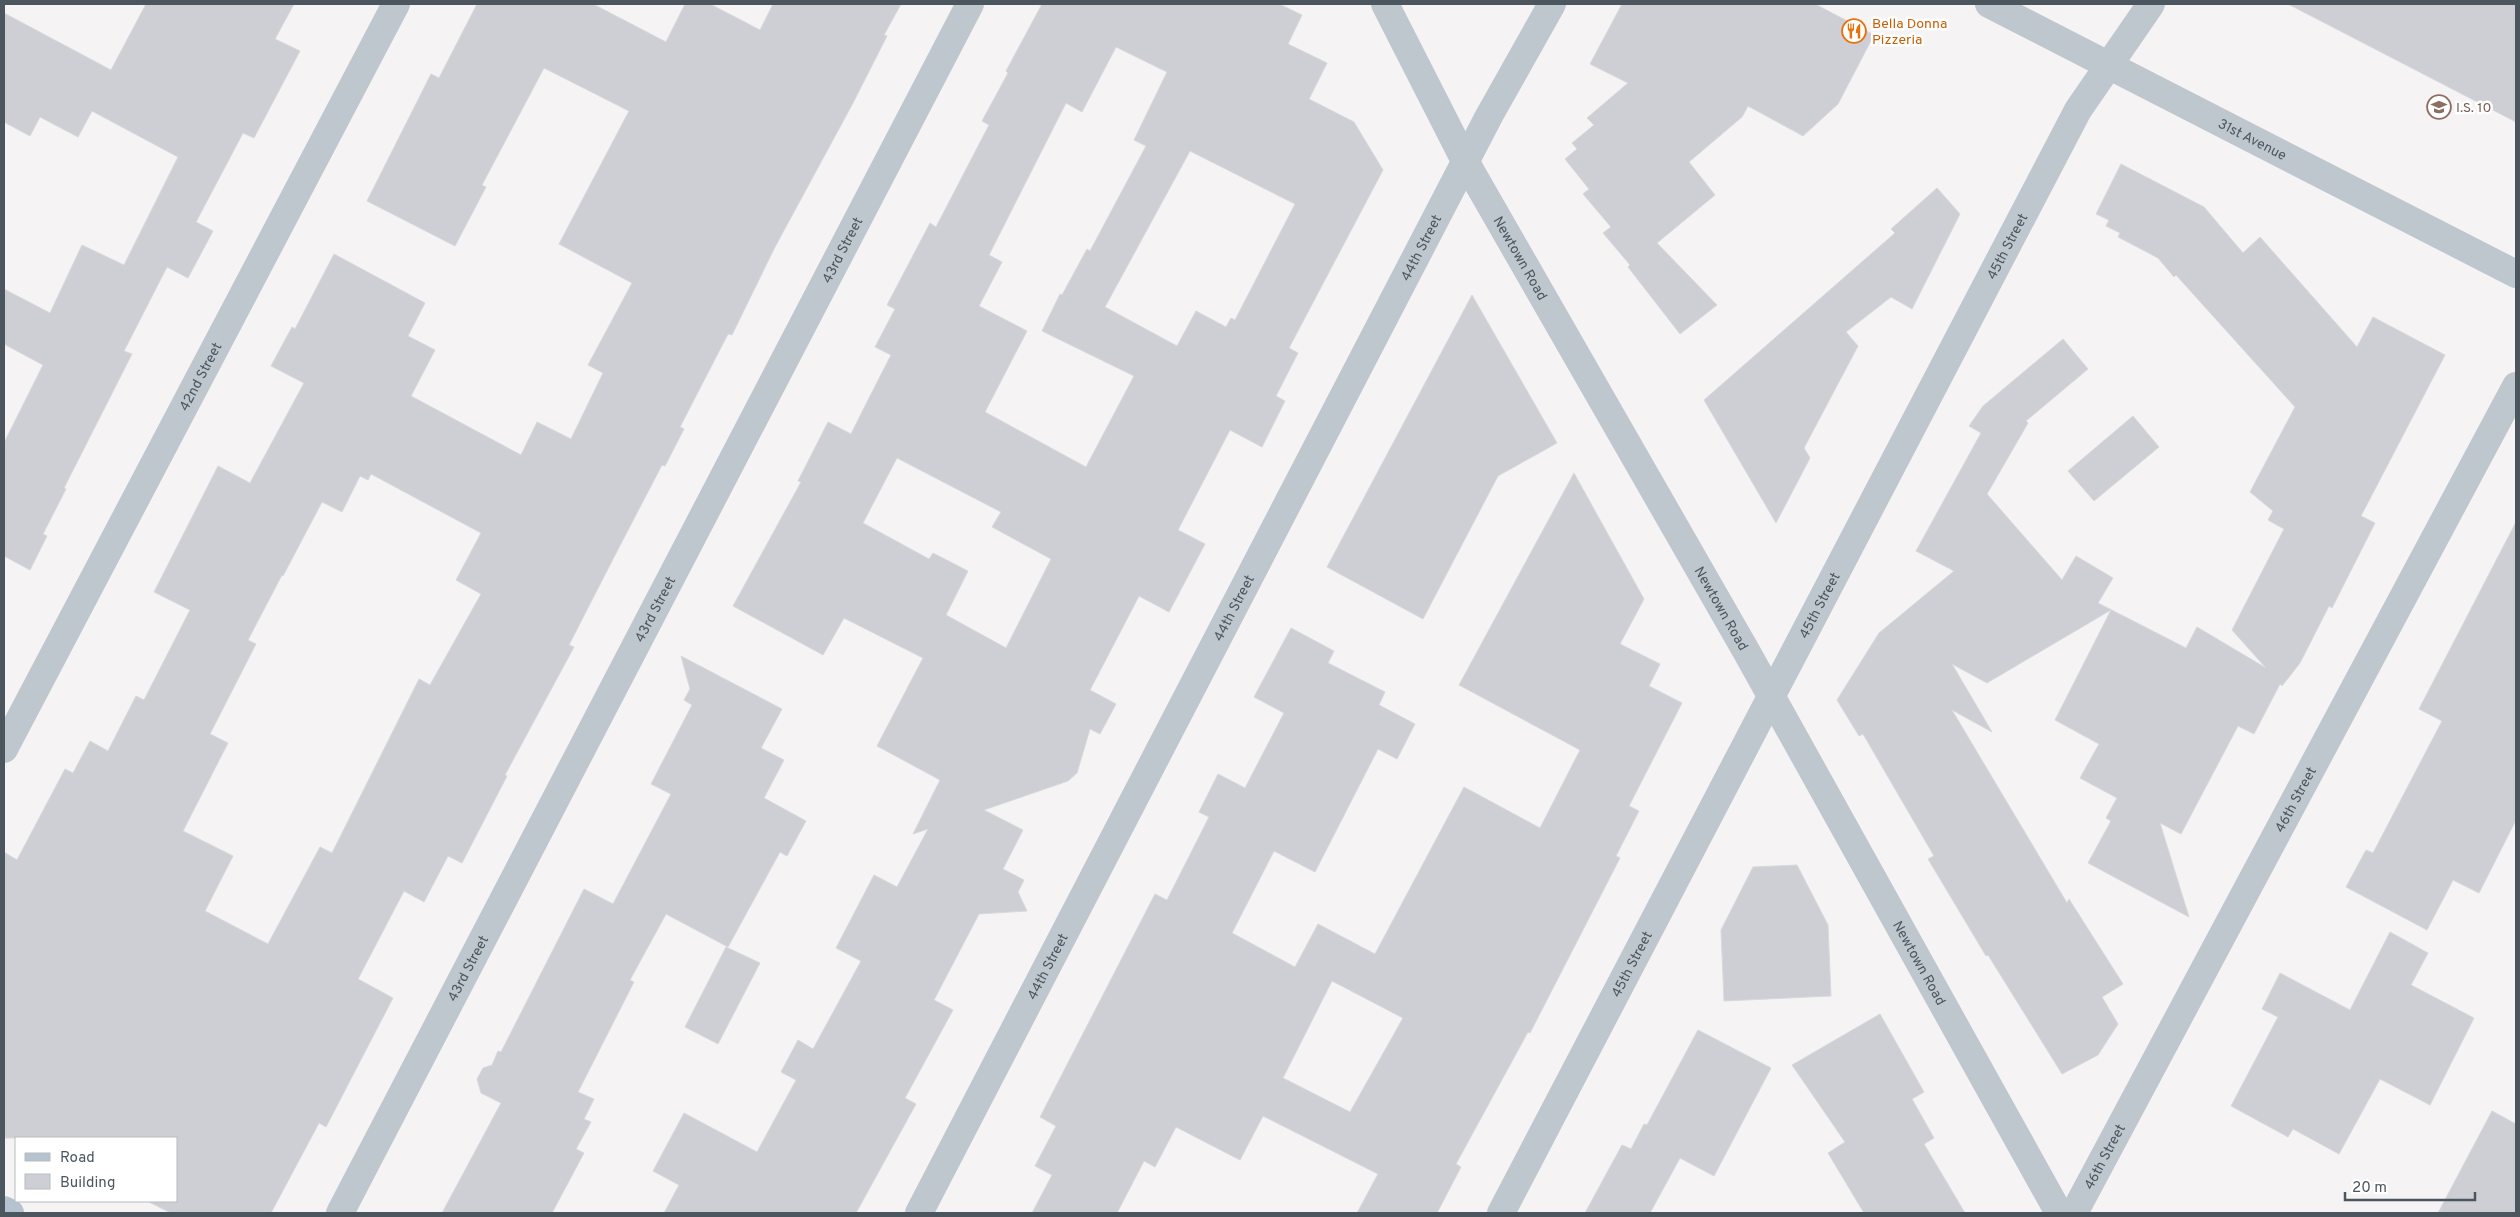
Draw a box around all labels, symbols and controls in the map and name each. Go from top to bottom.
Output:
place label: Bella Donna Pizzeria [1872,16,1947,49]
restaurant icon: Bella Donna Pizzeria [1841,18,1867,44]
school or university icon: I.S. 10 [2426,94,2452,120]
place label: I.S. 10 [2456,100,2492,117]
street label: 31st Avenue [2215,116,2289,165]
street label: 45th Street [1984,211,2032,283]
street label: 44th Street [1398,212,1446,284]
street label: Newtown Road [1489,214,1550,304]
street label: 43rd Street [819,215,867,286]
street label: 42nd Street [176,340,226,414]
street label: Newtown Road [1690,564,1751,654]
street label: 45th Street [1796,570,1845,642]
street label: 44th Street [1211,573,1259,644]
street label: 43rd Street [632,574,680,646]
street label: 46th Street [2272,764,2321,836]
street label: Newtown Road [1888,918,1949,1009]
street label: 45th Street [1608,929,1657,1001]
street label: 44th Street [1024,931,1073,1003]
street label: 43rd Street [445,933,493,1005]
street label: 46th Street [2081,1122,2130,1193]
legend [15,1137,178,1202]
text: Road [60,1149,95,1168]
scale bar [2345,1170,2475,1202]
text: Building [60,1174,115,1193]
text: 20 m [2352,1179,2387,1198]

